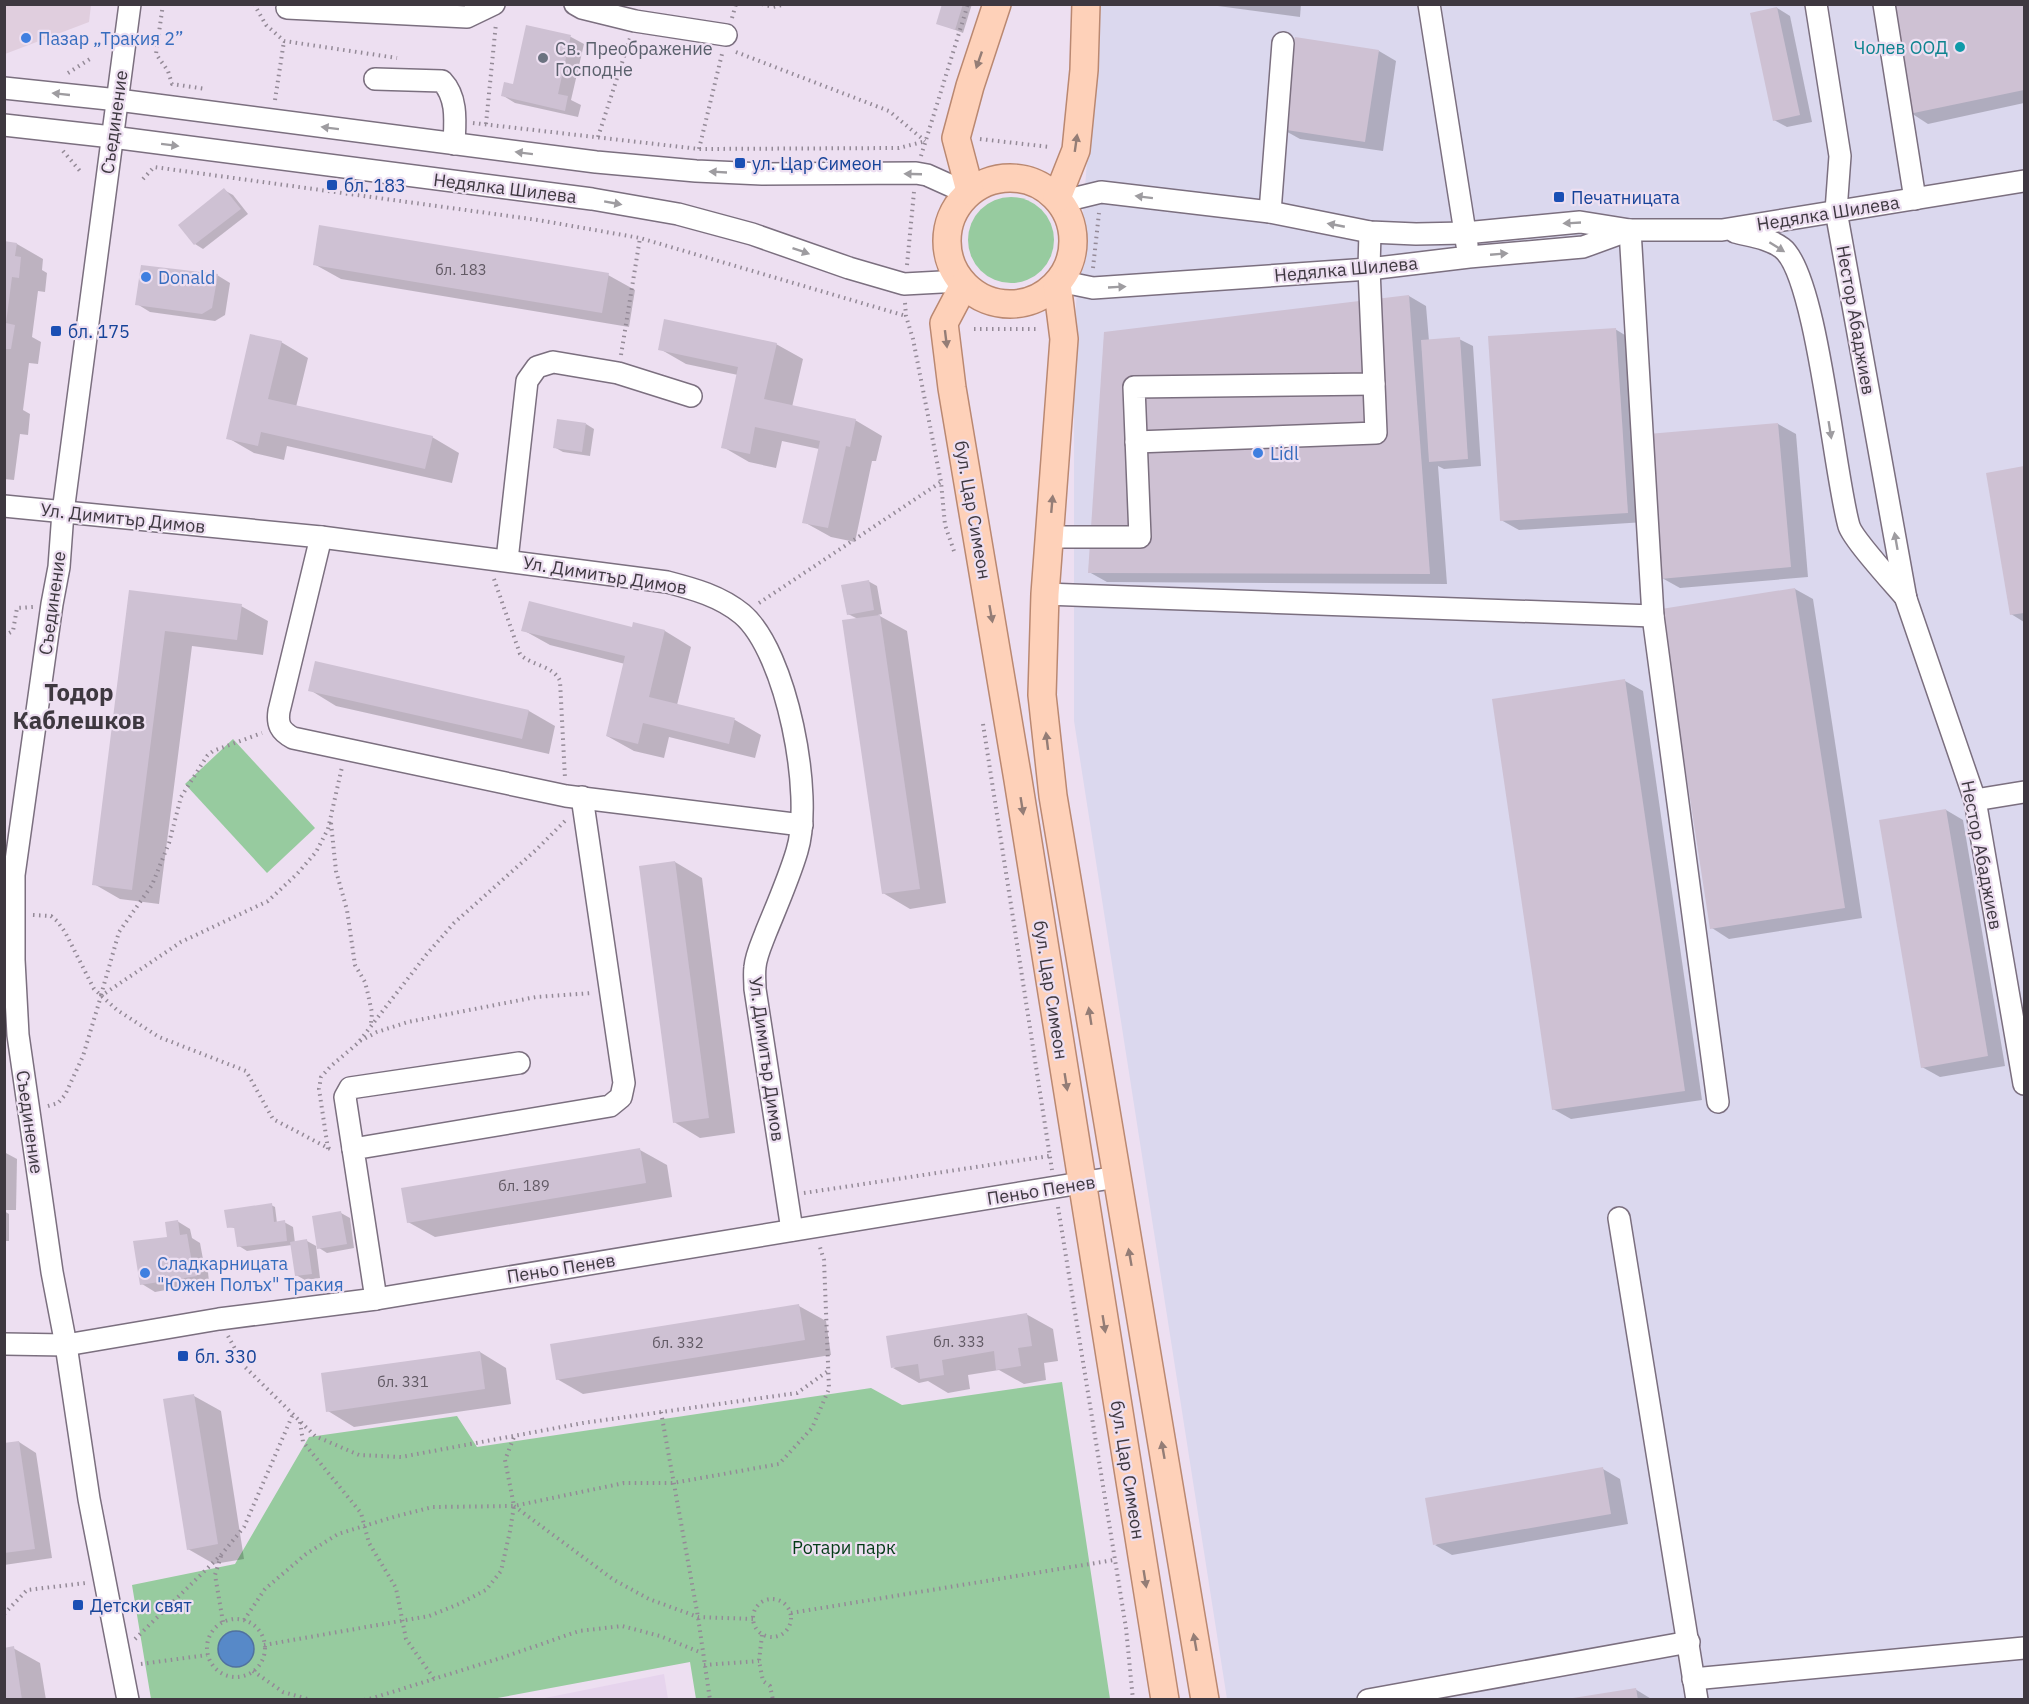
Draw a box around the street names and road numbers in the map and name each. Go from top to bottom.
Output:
street label: Съединение [95,69,133,175]
street label: Недялка Шилева [432,168,578,208]
street label: Недялка Шилева [1755,190,1901,236]
street label: Нестор Абаджиев [1832,243,1880,397]
street label: Недялка Шилева [1273,251,1419,287]
street label: бул. Цар Симеон [949,439,997,581]
street label: Ул. Димитър Димов [39,498,207,538]
street label: Съединение [33,550,71,656]
street label: Ул. Димитър Димов [521,551,689,599]
street label: Нестор Абаджиев [1956,778,2008,932]
street label: бул. Цар Симеон [1029,919,1073,1061]
street label: Ул. Димитър Димов [744,975,790,1143]
street label: Съединение [11,1069,49,1175]
street label: Пеньо Пенев [985,1170,1097,1210]
street label: Пеньо Пенев [505,1248,617,1288]
street label: бул. Цар Симеон [1106,1399,1150,1541]

